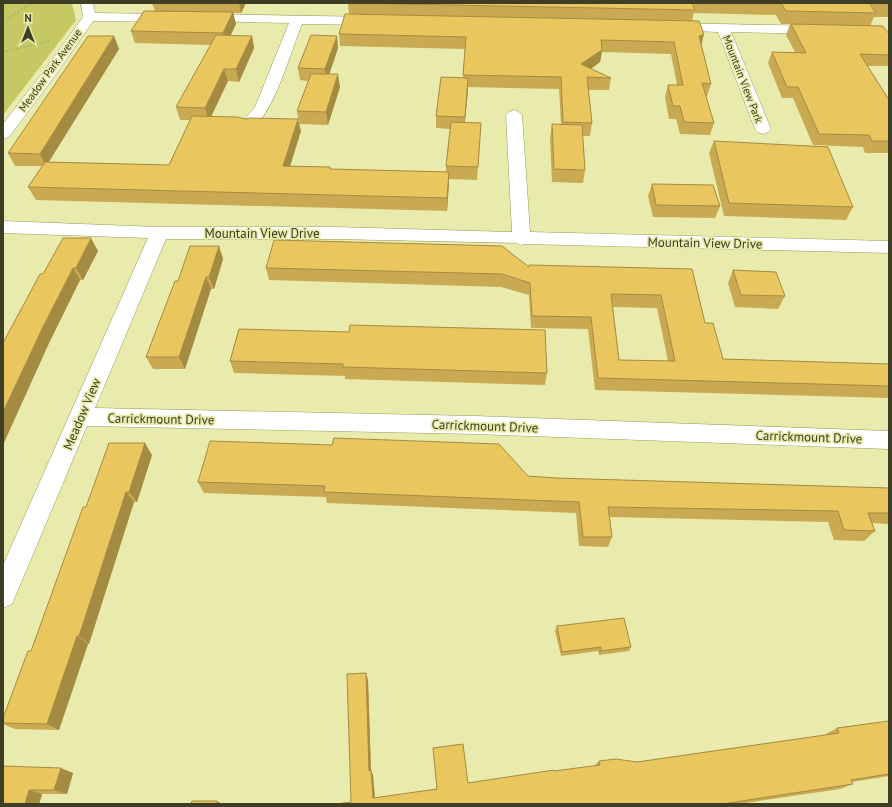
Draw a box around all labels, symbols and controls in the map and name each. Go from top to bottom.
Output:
north arrow [8,8,48,48]
text: N [24,11,32,25]
street label: Meadow Park Avenue [15,25,85,114]
street label: Mountain View Park [720,33,766,126]
street label: Mountain View Drive [204,225,320,242]
street label: Mountain View Drive [647,233,763,253]
street label: Meadow View [59,375,105,452]
street label: Carrickmount Drive [108,410,214,428]
street label: Carrickmount Drive [431,416,539,436]
street label: Carrickmount Drive [755,427,863,447]

